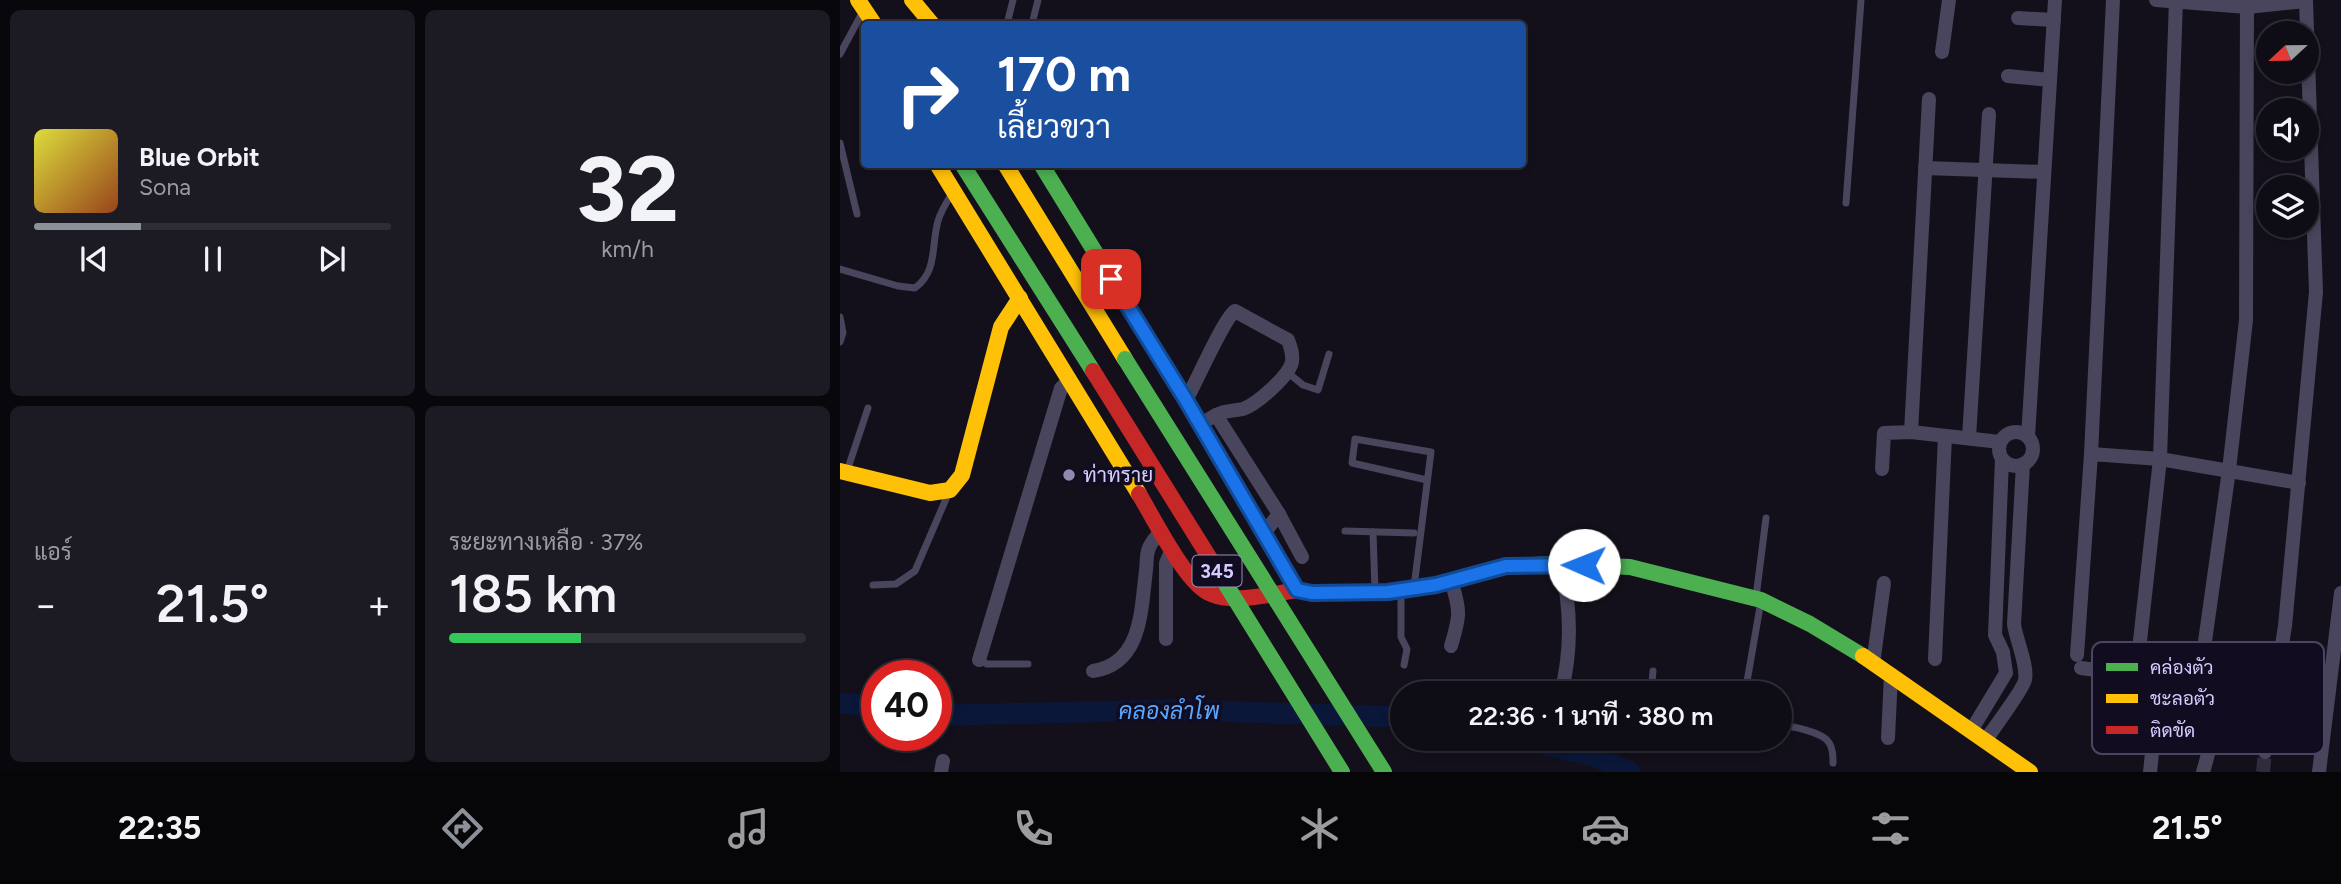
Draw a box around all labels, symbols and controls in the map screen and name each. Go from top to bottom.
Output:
north arrow [2256,21,2319,84]
map controls [2256,21,2319,238]
text: 170 m [997,44,1131,103]
icon: right [882,49,973,140]
button: sound [2256,98,2319,161]
text: เลี้ยวขวา [997,108,1111,146]
text: 32 [576,135,679,244]
text: Blue Orbit [139,141,260,173]
text: Sona [139,173,191,201]
button: layers [2256,175,2319,238]
text: km/h [601,235,654,263]
icon: previous [75,240,113,278]
icon: pause [194,240,232,278]
icon: next [313,240,351,278]
pin [1081,249,1141,309]
icon: arrive [1092,260,1130,298]
place label: ท่าทราย [1083,462,1153,487]
marker: ท่าทราย [1061,467,1077,483]
text: ระยะทางเหลือ · 37% [449,528,643,556]
position arrow [1547,528,1621,602]
text: แอร์ [34,538,72,566]
road number: 345 [1192,556,1242,586]
text: 185 km [449,563,617,625]
text: 21.5° [156,573,269,635]
text: − [34,582,58,628]
text: + [367,582,391,628]
legend [2092,642,2324,754]
text: คล่องตัว [2150,656,2214,679]
speed limit sign: 40 [861,660,952,751]
text: ชะลอตัว [2150,687,2215,710]
water label: คลองลำโพ [1119,695,1220,725]
text: 22:36 · 1 นาที · 380 m [1469,700,1713,732]
text: ติดขัด [2150,719,2195,742]
icon: directions [438,804,487,853]
icon: music [724,804,773,853]
icon: phone [1009,804,1058,853]
icon: climate [1295,804,1344,853]
icon: car [1581,804,1630,853]
icon: filters [1866,804,1915,853]
text: 22:35 [118,809,201,847]
text: 21.5° [2152,809,2223,847]

